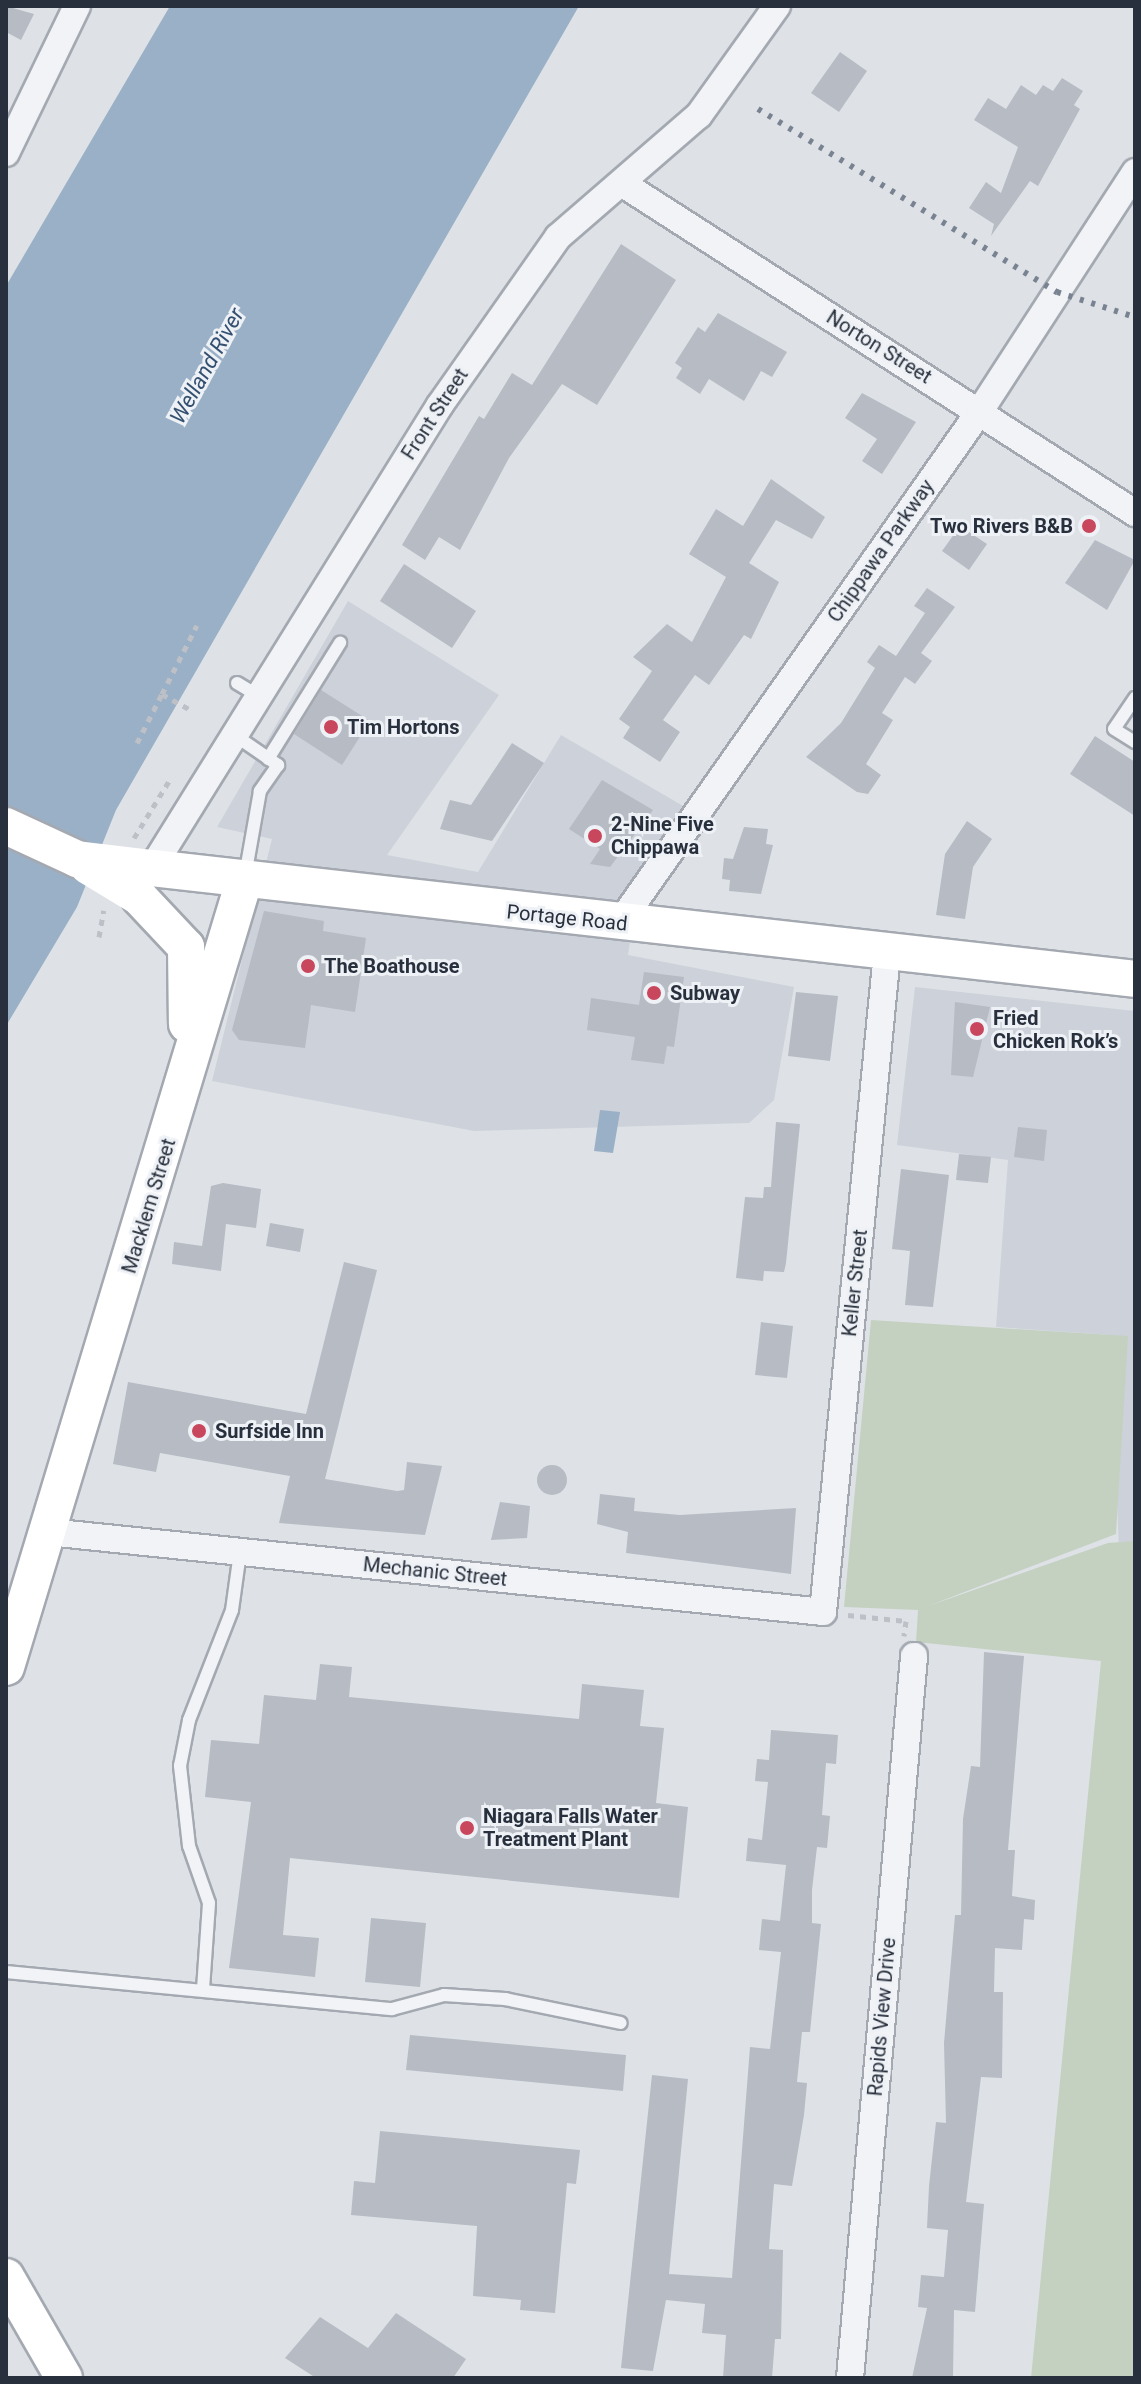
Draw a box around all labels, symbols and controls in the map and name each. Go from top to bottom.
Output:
water label: Welland River [164,304,250,428]
street label: Norton Street [822,305,936,389]
street label: Front Street [397,364,473,464]
street label: Chippawa Parkway [823,475,939,627]
place label: Two Rivers B&B [930,514,1073,538]
marker: Two Rivers B&B [1080,517,1098,535]
place label: Tim Hortons [347,715,459,739]
marker: Tim Hortons [322,718,340,736]
place label: 2-Nine Five Chippawa [611,812,714,859]
marker: 2-Nine Five Chippawa [586,827,604,845]
street label: Portage Road [505,900,629,936]
place label: The Boathouse [324,954,460,978]
marker: The Boathouse [299,957,317,975]
place label: Subway [670,981,740,1005]
marker: Subway [645,984,663,1002]
place label: Fried Chicken Rok’s [993,1006,1118,1053]
marker: Fried Chicken Rok’s [968,1020,986,1038]
street label: Macklem Street [117,1136,181,1276]
street label: Keller Street [837,1228,873,1338]
place label: Surfside Inn [215,1419,324,1443]
marker: Surfside Inn [190,1422,208,1440]
street label: Mechanic Street [362,1553,508,1591]
place label: Niagara Falls Water Treatment Plant [483,1804,658,1851]
marker: Niagara Falls Water Treatment Plant [458,1819,476,1837]
street label: Rapids View Drive [863,1937,901,2097]

